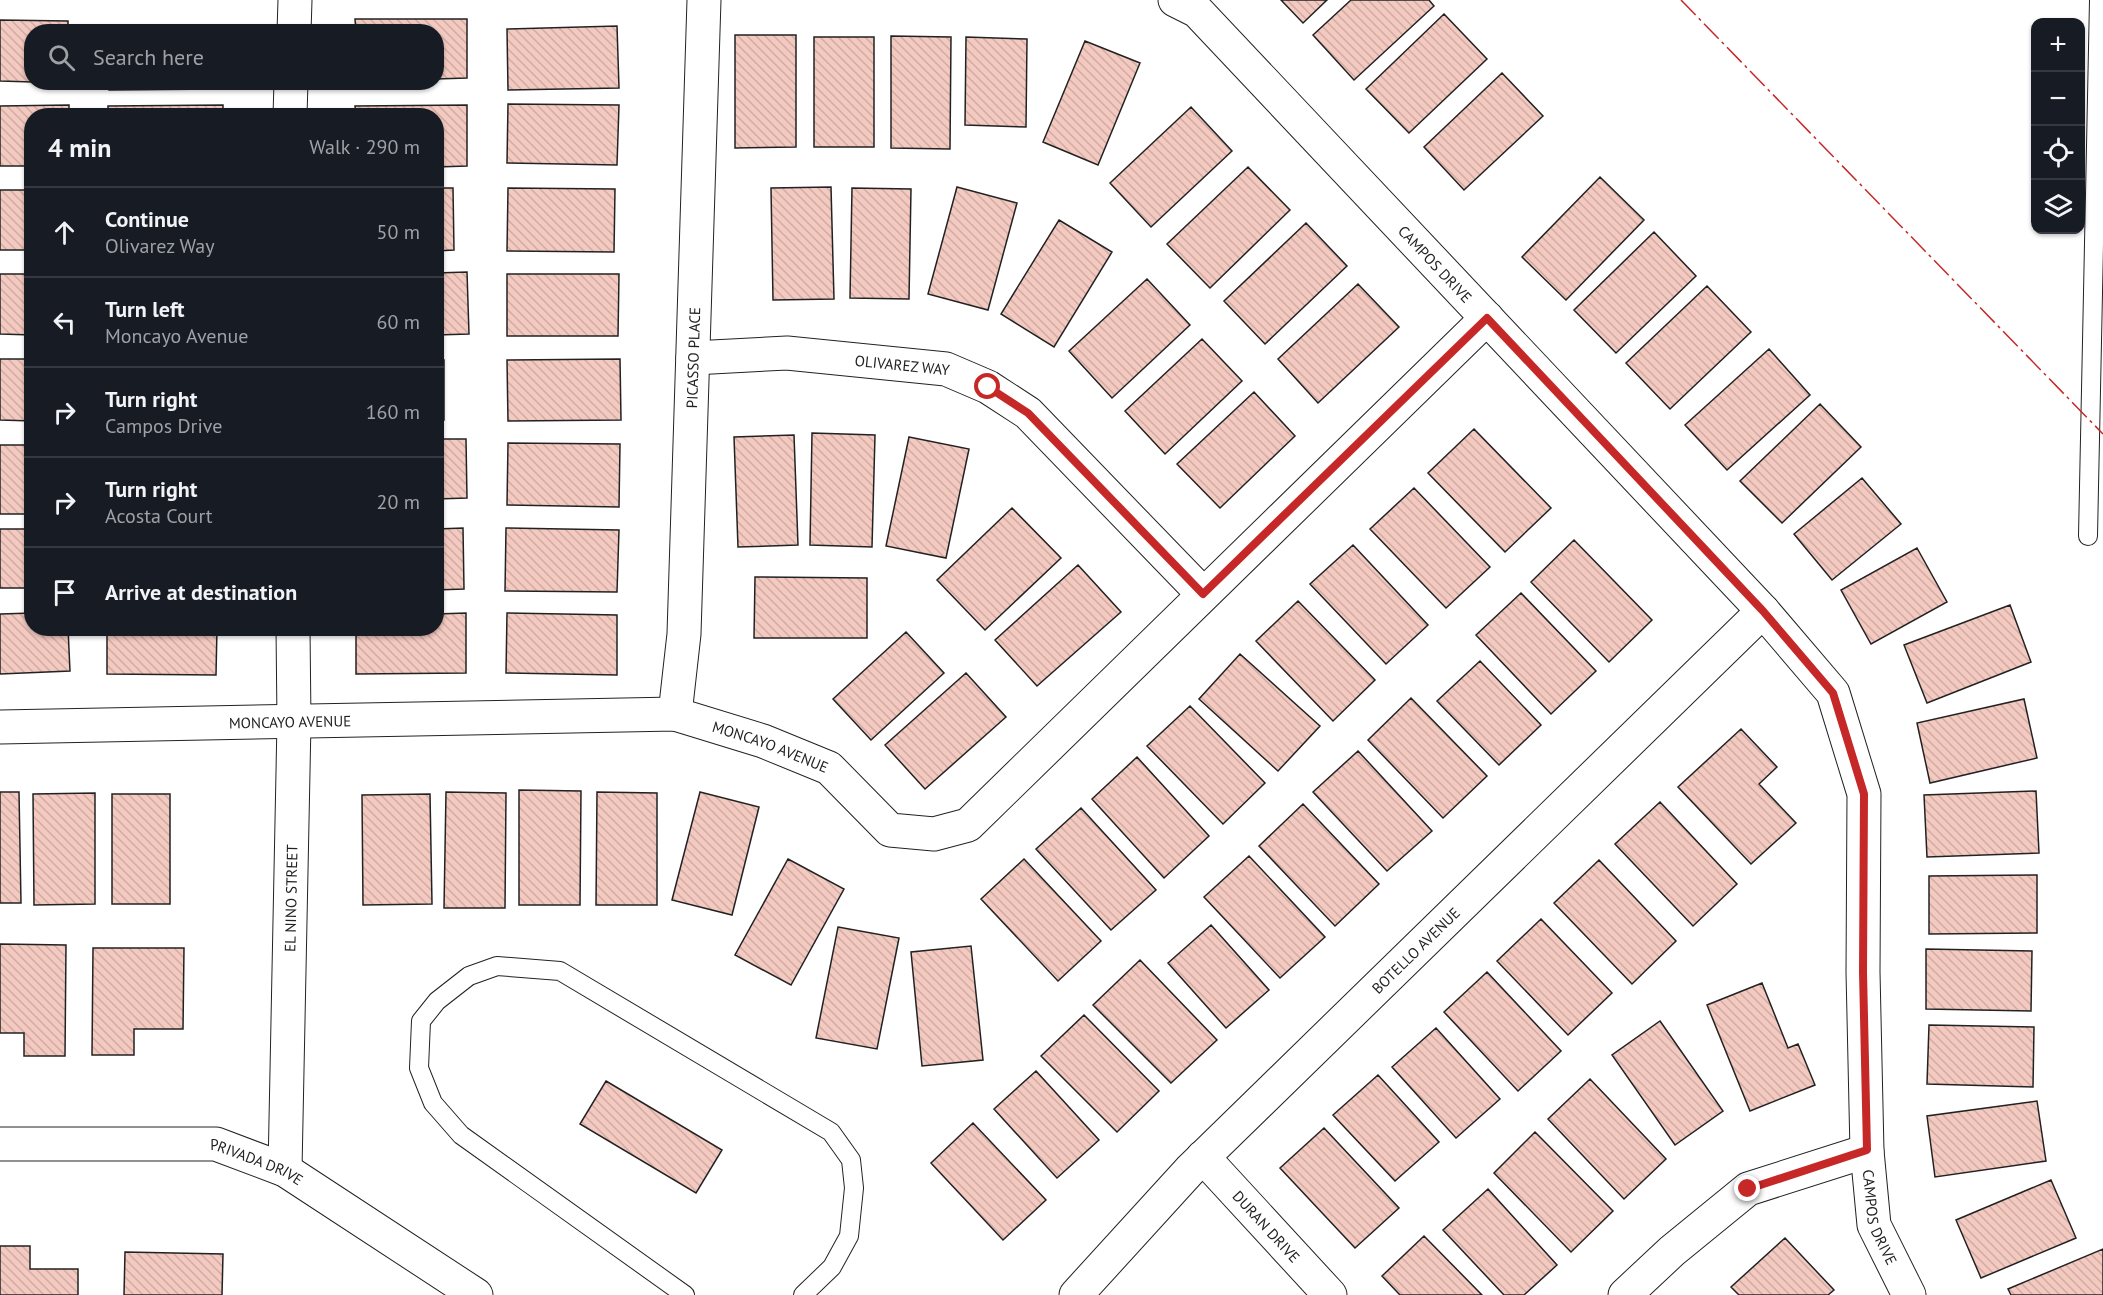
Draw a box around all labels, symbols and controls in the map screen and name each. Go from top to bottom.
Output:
map controls [2031,18,2085,234]
button: + [2031,18,2085,72]
search box [24,24,444,90]
icon: search [45,41,78,74]
text: Search here [93,43,204,71]
button: − [2031,72,2085,126]
button: locate [2031,126,2085,180]
text: 4 min [48,131,111,164]
text: Walk · 290 m [309,134,420,160]
button: layers [2031,180,2085,234]
text: Continue [105,205,189,233]
icon: ahead [48,216,81,249]
text: 50 m [377,219,420,245]
street label: CAMPOS DRIVE [1395,221,1476,306]
text: Olivarez Way [105,233,214,259]
text: Turn left [105,295,185,323]
icon: left [48,306,81,339]
street label: PICASSO PLACE [682,307,704,409]
text: 60 m [377,309,420,335]
text: Moncayo Avenue [105,323,248,349]
street label: OLIVAREZ WAY [854,350,951,379]
route start [974,373,1000,399]
text: Turn right [105,385,197,413]
icon: right [48,396,81,429]
text: 160 m [366,399,420,425]
text: Campos Drive [105,413,222,439]
text: Turn right [105,475,197,503]
icon: right [48,486,81,519]
text: 20 m [377,489,420,515]
text: Acosta Court [105,503,213,529]
icon: arrive [48,576,81,609]
text: Arrive at destination [105,578,297,606]
street label: MONCAYO AVENUE [229,711,351,732]
street label: MONCAYO AVENUE [710,717,831,776]
street label: EL NINO STREET [280,843,301,952]
street label: BOTELLO AVENUE [1367,903,1463,997]
street label: PRIVADA DRIVE [210,1135,307,1189]
street label: CAMPOS DRIVE [1859,1169,1902,1268]
route end [1734,1175,1760,1201]
street label: DURAN DRIVE [1229,1186,1304,1266]

